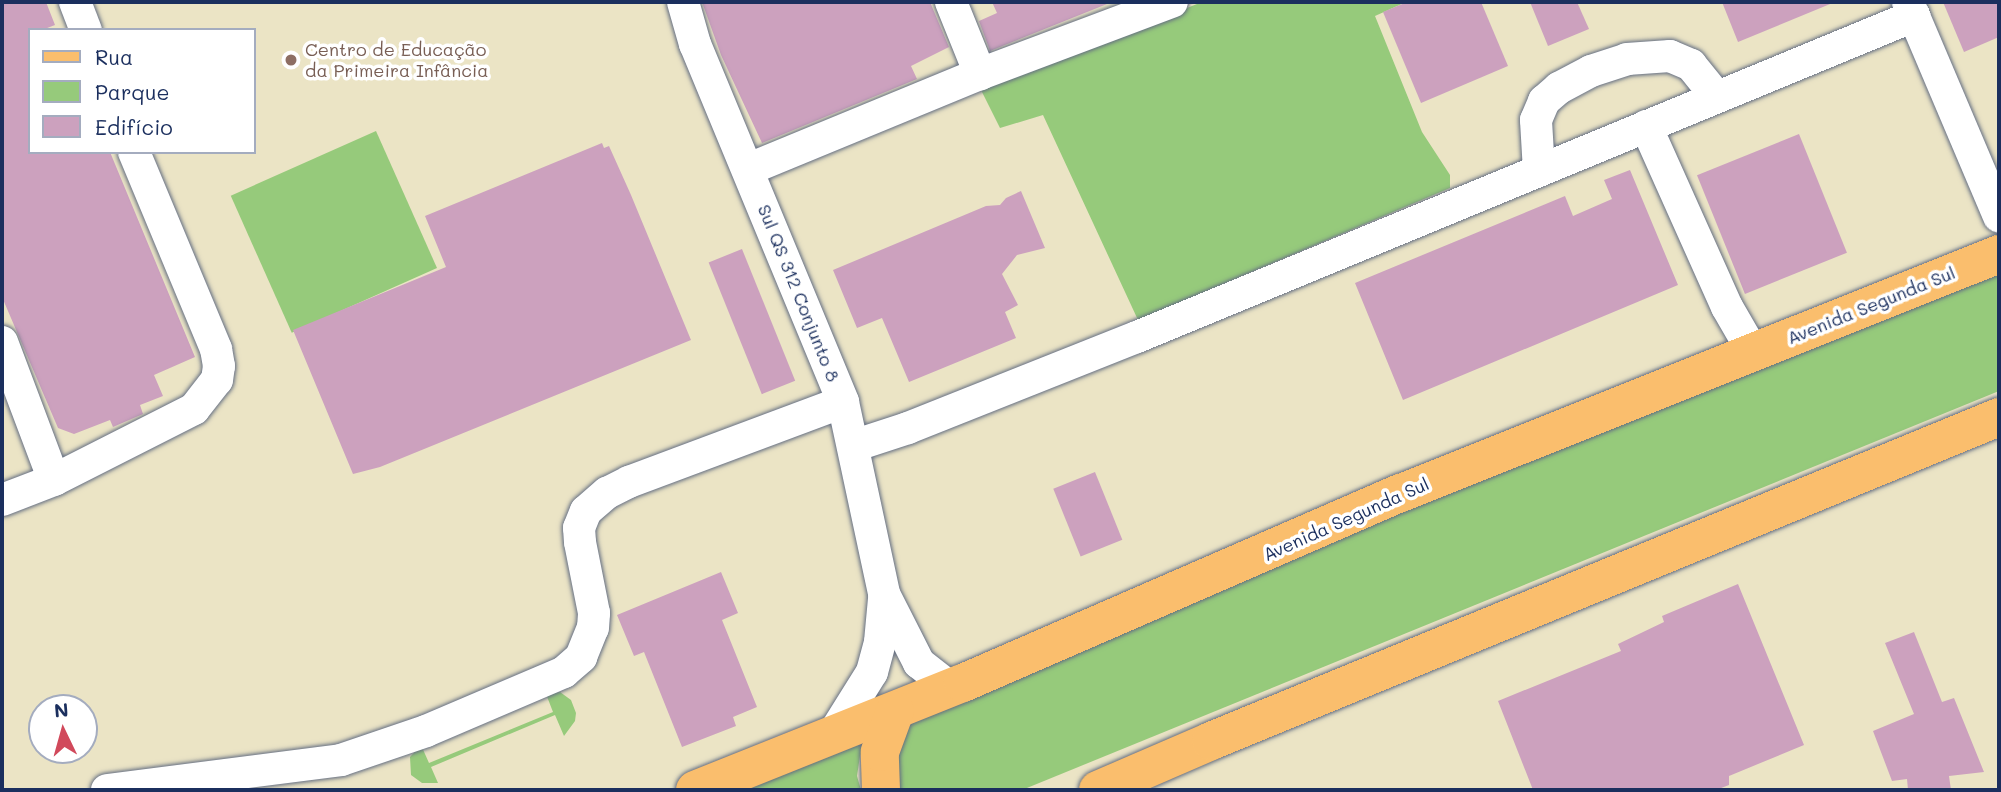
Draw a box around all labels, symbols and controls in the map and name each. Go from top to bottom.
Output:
legend [28,28,256,154]
place label: Centro de Educação da Primeira Infância [305,39,489,82]
text: Rua [95,43,133,70]
marker: Centro de Educação da Primeira Infância [283,52,299,68]
text: Parque [95,78,169,105]
text: Edifício [95,113,173,140]
street label: Sul QS 312 Conjunto 8 [754,201,844,385]
street label: Avenida Segunda Sul [1784,261,1958,349]
street label: Avenida Segunda Sul [1260,473,1432,565]
north arrow [28,694,98,764]
text: N [53,696,70,723]

